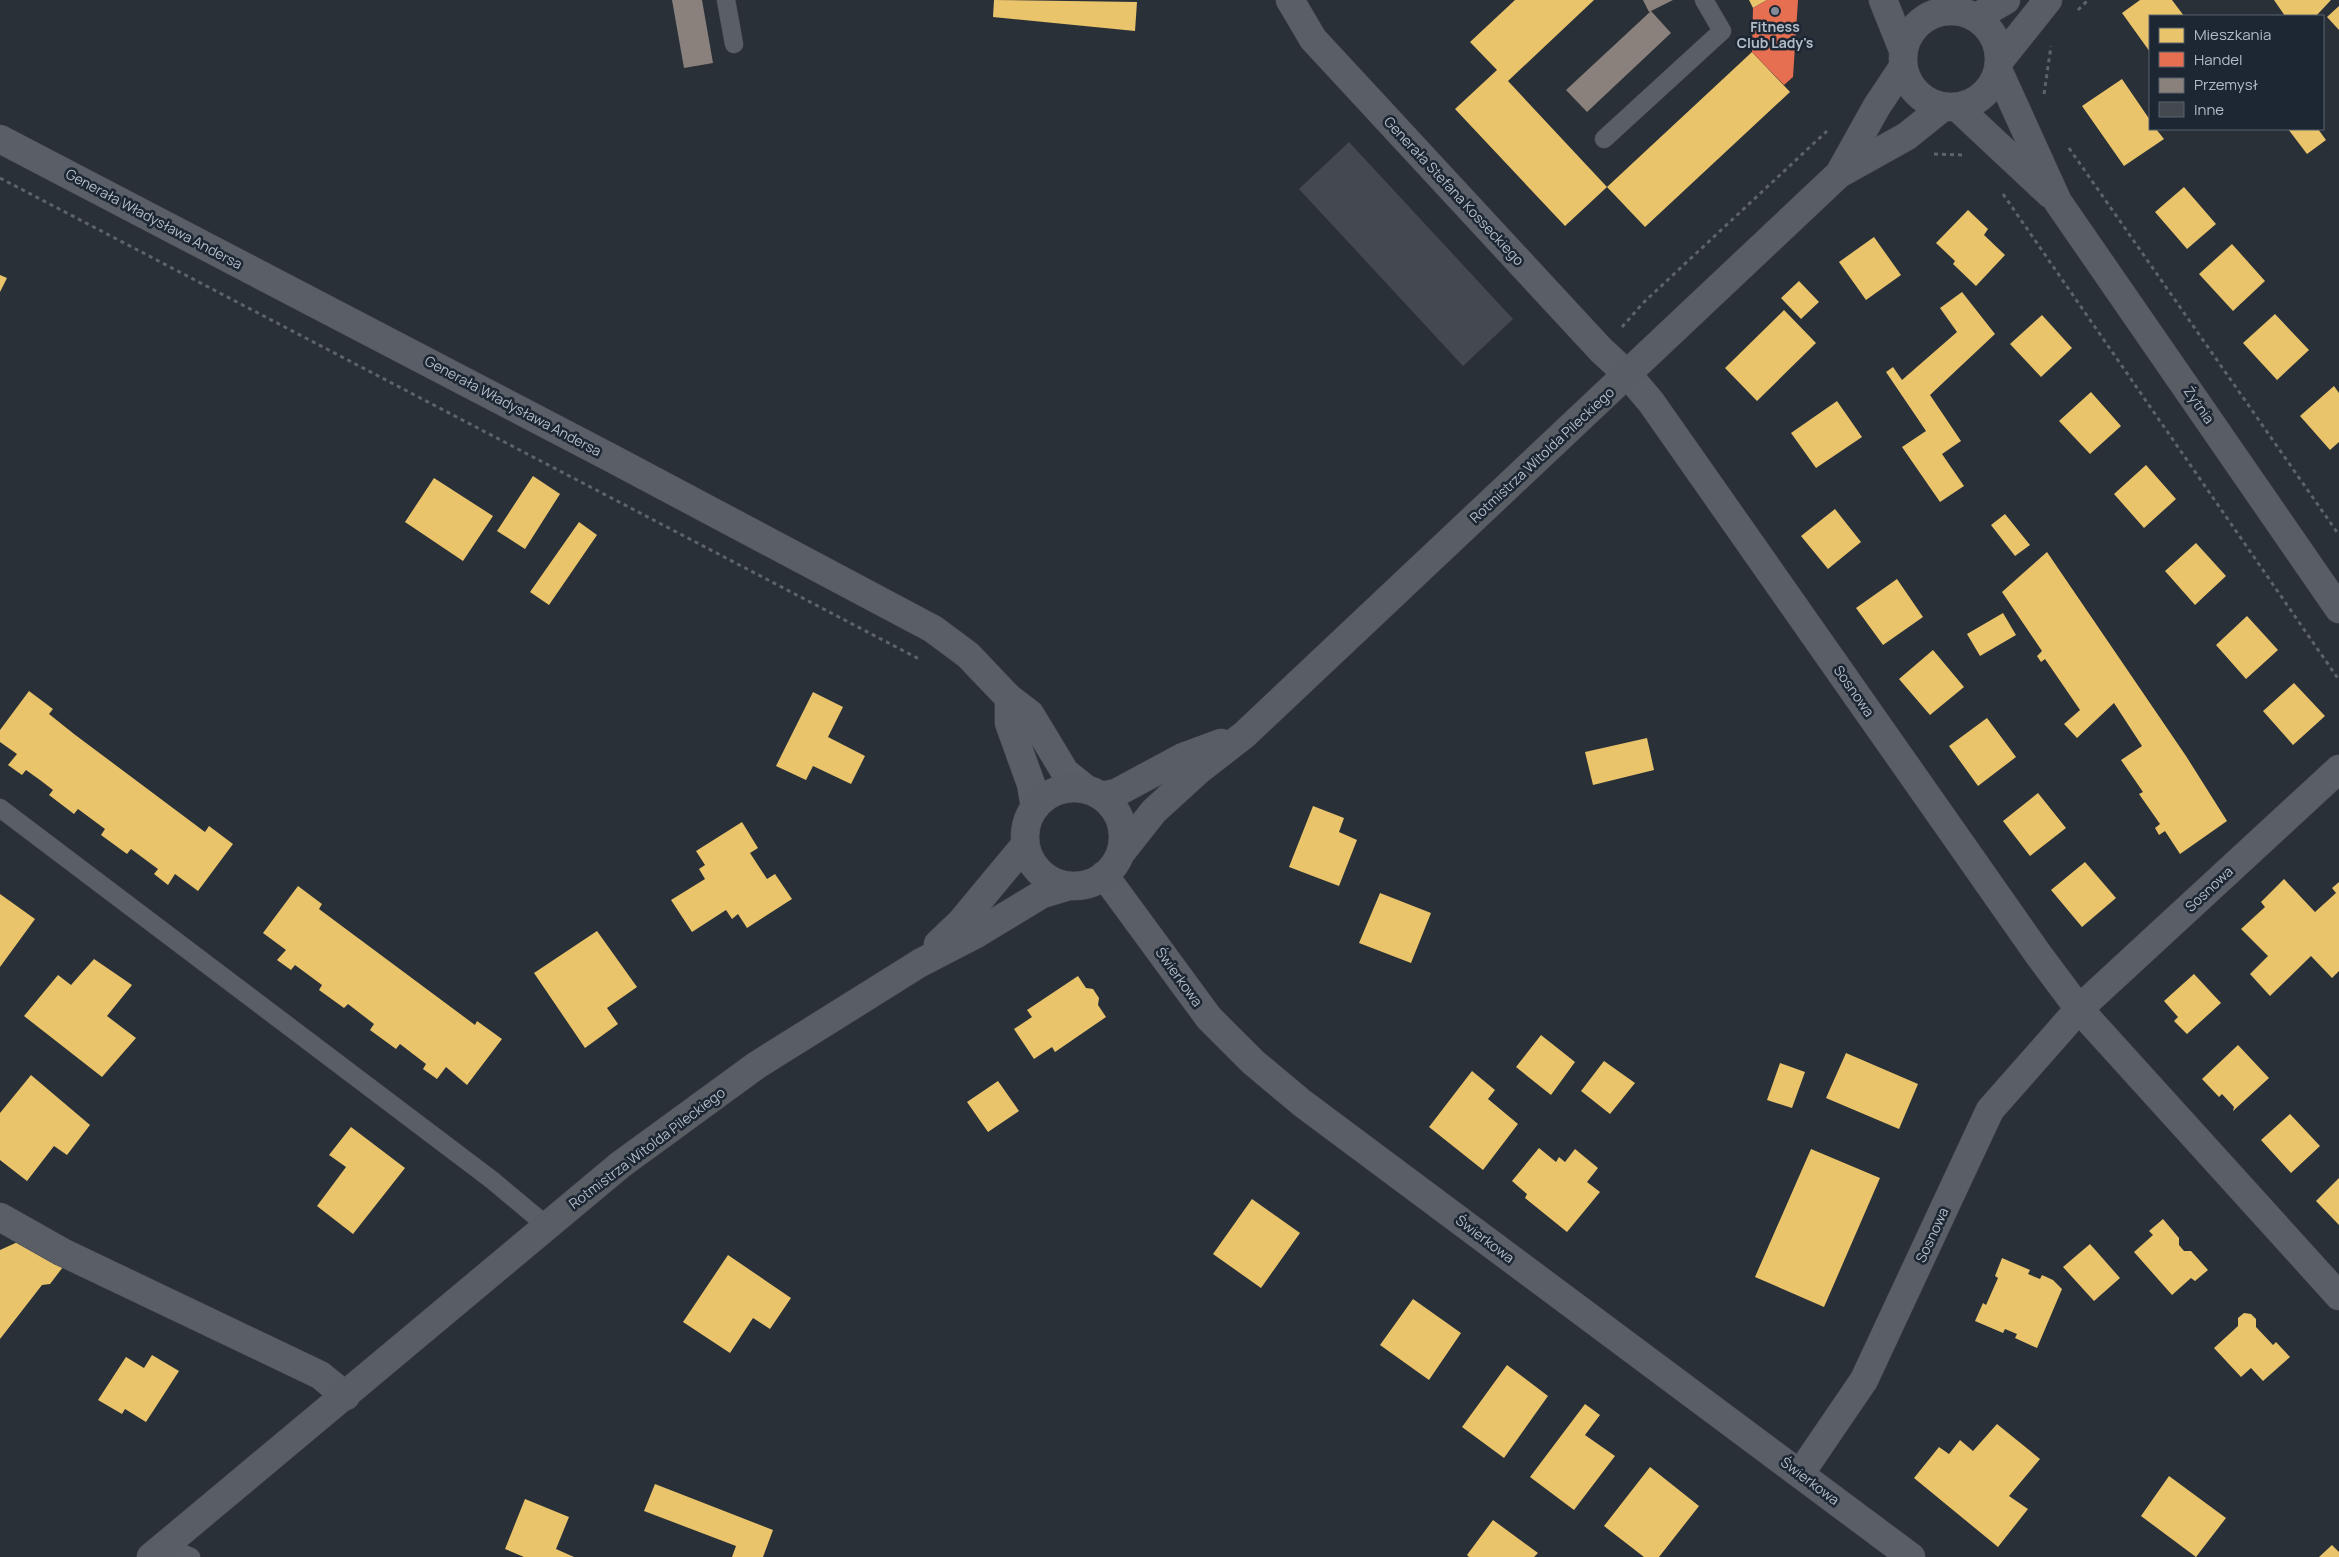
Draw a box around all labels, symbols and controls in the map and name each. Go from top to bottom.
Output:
marker: Fitness Club Lady's [1769,5,1781,17]
legend [2149,15,2324,130]
place label: Fitness Club Lady's [1737,17,1814,52]
text: Mieszkania [2194,24,2271,45]
text: Handel [2194,49,2243,70]
text: Przemysł [2194,74,2259,95]
text: Inne [2194,99,2224,120]
street label: Generała Stefana Kosseckiego [1380,112,1529,269]
street label: Generała Władysława Andersa [63,164,246,273]
street label: Generała Władysława Andersa [422,351,605,460]
street label: Żytnia [2180,382,2219,427]
street label: Rotmistrza Witolda Pileckiego [1465,383,1618,527]
street label: Sosnowa [1830,661,1879,720]
street label: Sosnowa [2181,862,2237,916]
street label: Świerkowa [1151,943,1207,1010]
street label: Rotmistrza Witolda Pileckiego [565,1082,729,1213]
street label: Sosnowa [1911,1204,1953,1265]
street label: Świerkowa [1452,1210,1518,1267]
street label: Świerkowa [1777,1452,1843,1509]

